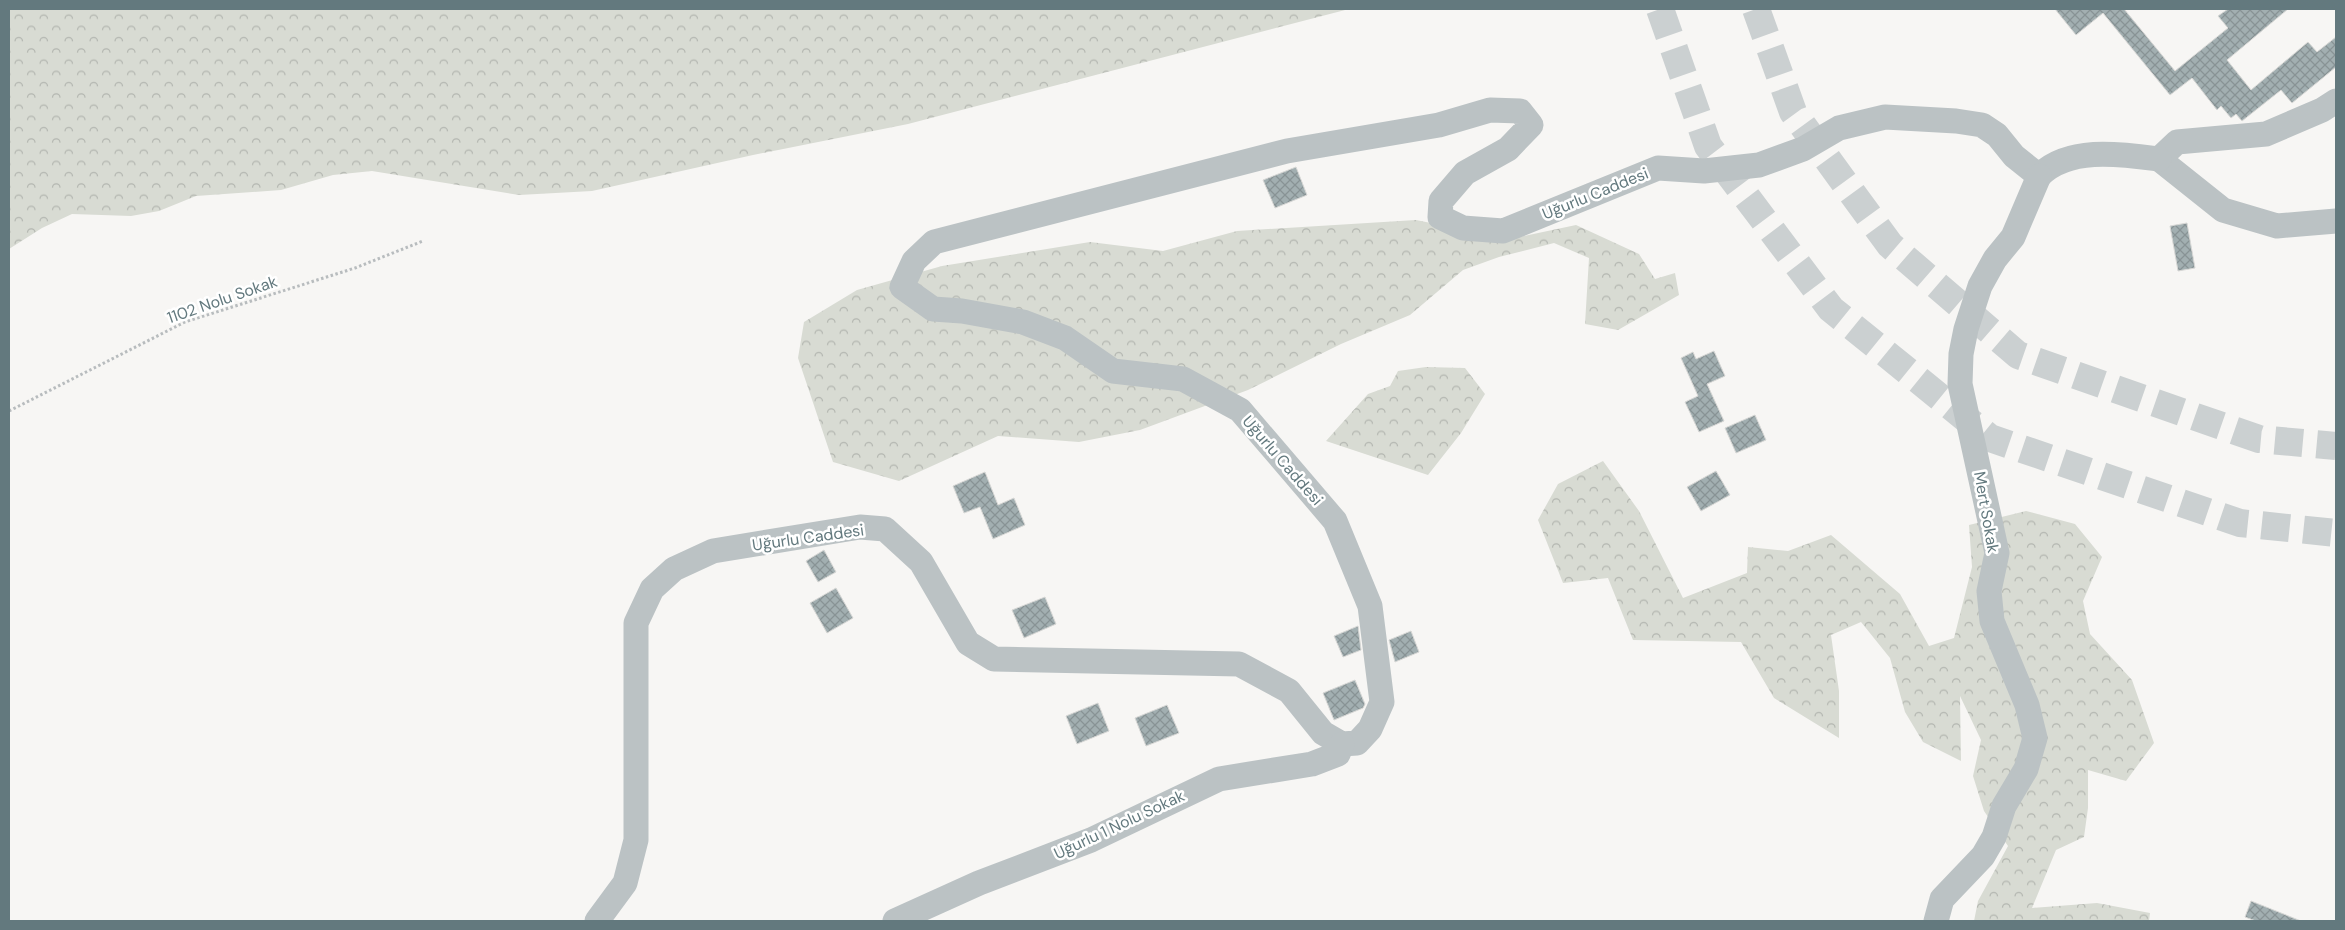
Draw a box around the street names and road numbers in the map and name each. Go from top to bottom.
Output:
street label: Uğurlu Caddesi [1539,163,1651,224]
street label: 1102 Nolu Sokak [164,271,280,328]
street label: Uğurlu Caddesi [1238,411,1328,510]
street label: Mert Sokak [1969,470,2004,555]
street label: Uğurlu Caddesi [751,519,865,556]
street label: Uğurlu 1 Nolu Sokak [1051,785,1188,864]

